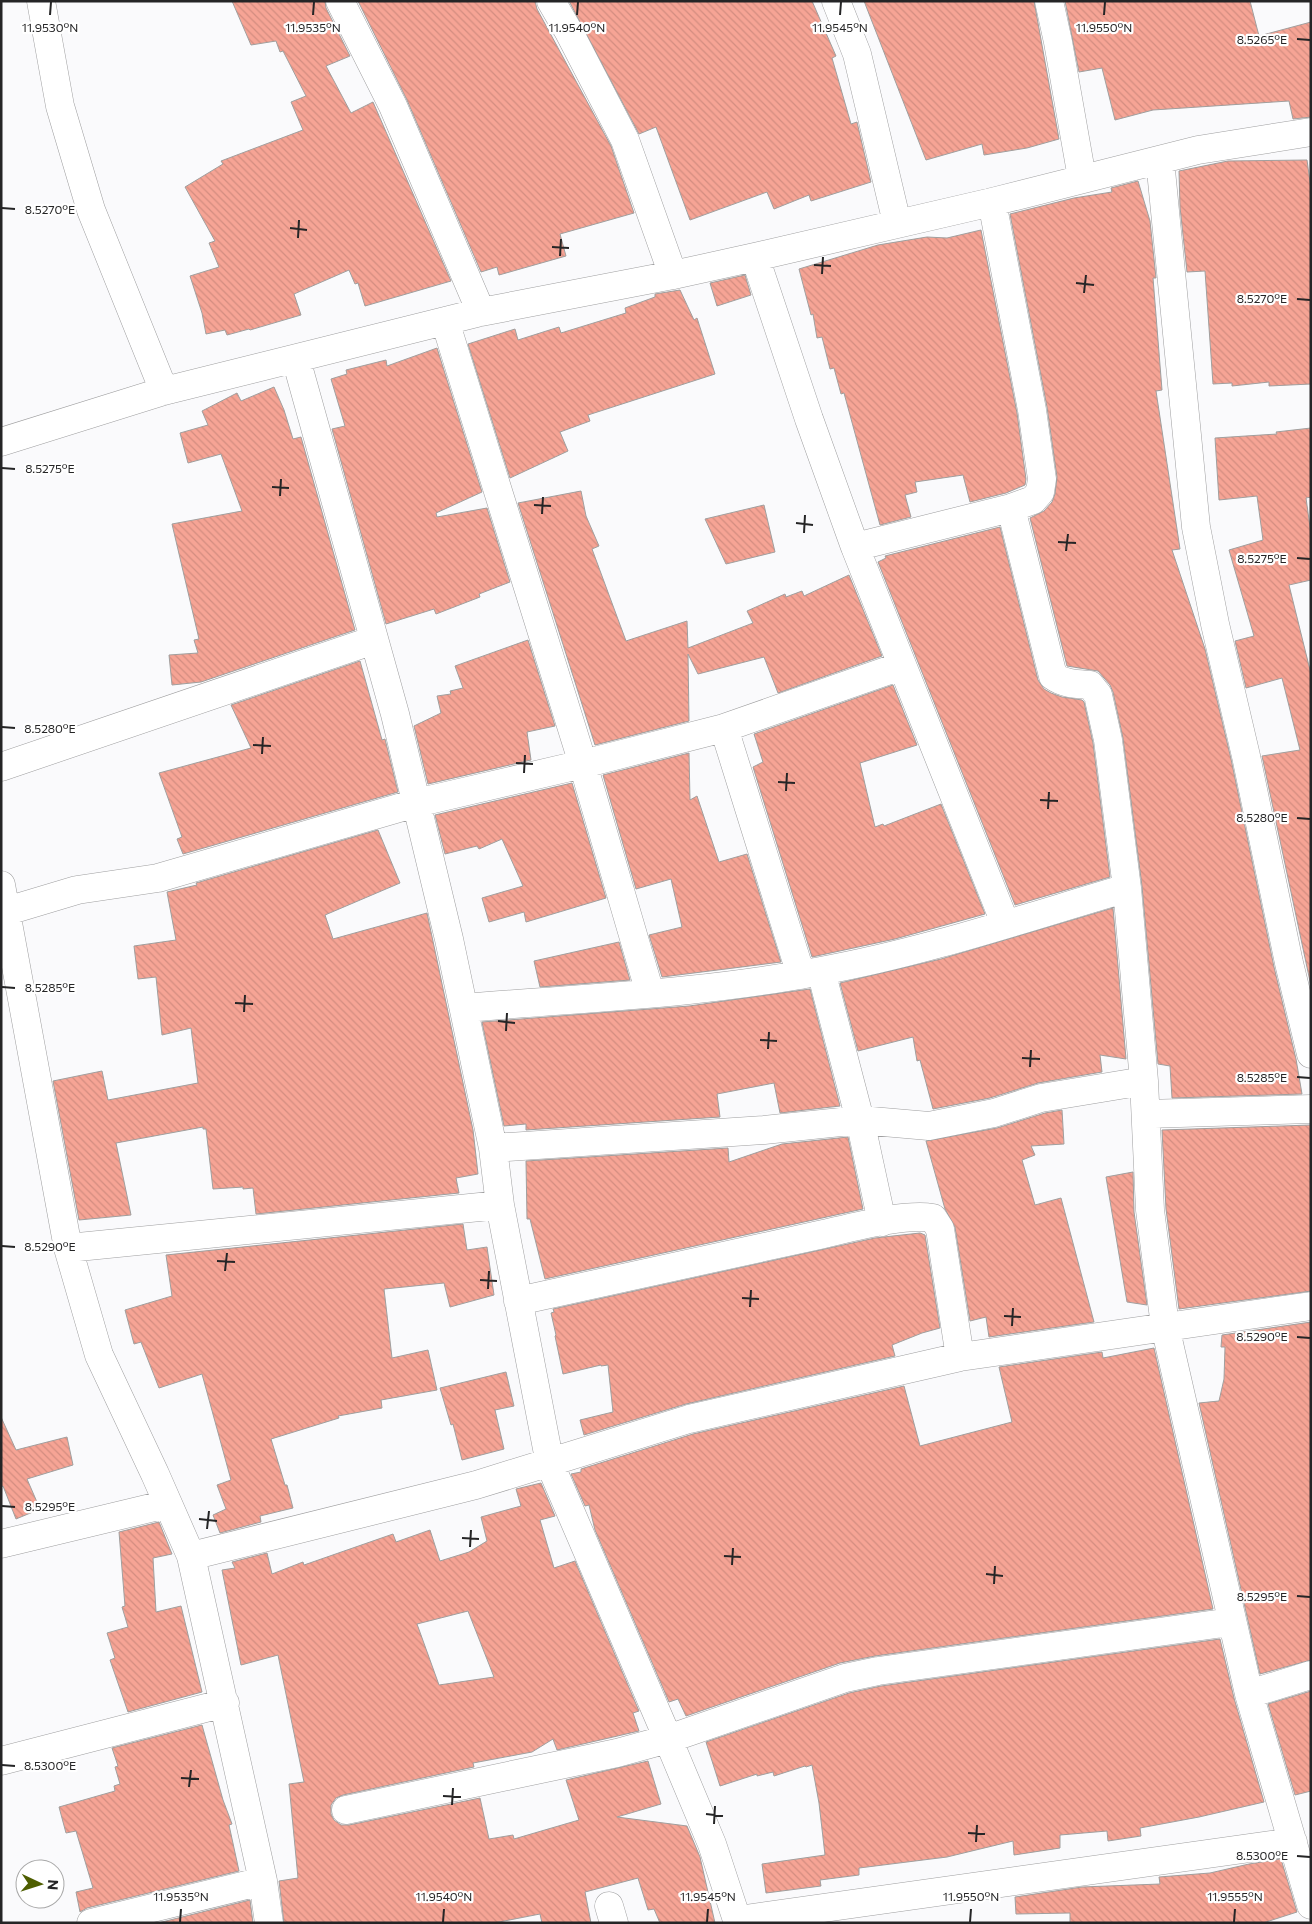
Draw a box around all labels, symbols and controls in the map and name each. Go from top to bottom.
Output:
text: 11.9530°N [22,20,78,34]
text: 11.9535°N [285,20,341,34]
text: 11.9540°N [549,20,605,34]
text: 11.9545°N [812,20,868,34]
text: 11.9550°N [1076,20,1132,34]
text: 8.5265°E [1237,32,1287,46]
text: 8.5270°E [25,202,75,216]
text: 8.5270°E [1237,291,1287,305]
text: 8.5275°E [25,461,75,475]
text: 8.5275°E [1237,551,1287,565]
text: 8.5280°E [24,721,76,735]
text: 8.5280°E [1236,810,1288,824]
text: 8.5285°E [25,980,75,994]
text: 8.5285°E [1237,1070,1287,1084]
text: 8.5290°E [24,1239,76,1253]
text: 8.5290°E [1236,1329,1288,1343]
text: 8.5295°E [25,1499,75,1513]
text: 8.5295°E [1237,1589,1287,1603]
text: 8.5300°E [24,1758,76,1772]
text: 8.5300°E [1236,1848,1288,1862]
north arrow [15,1859,65,1909]
text: N [45,1879,62,1891]
text: 11.9535°N [153,1889,209,1903]
text: 11.9540°N [416,1889,472,1903]
text: 11.9545°N [680,1889,736,1903]
text: 11.9550°N [943,1889,999,1903]
text: 11.9555°N [1207,1889,1263,1903]

